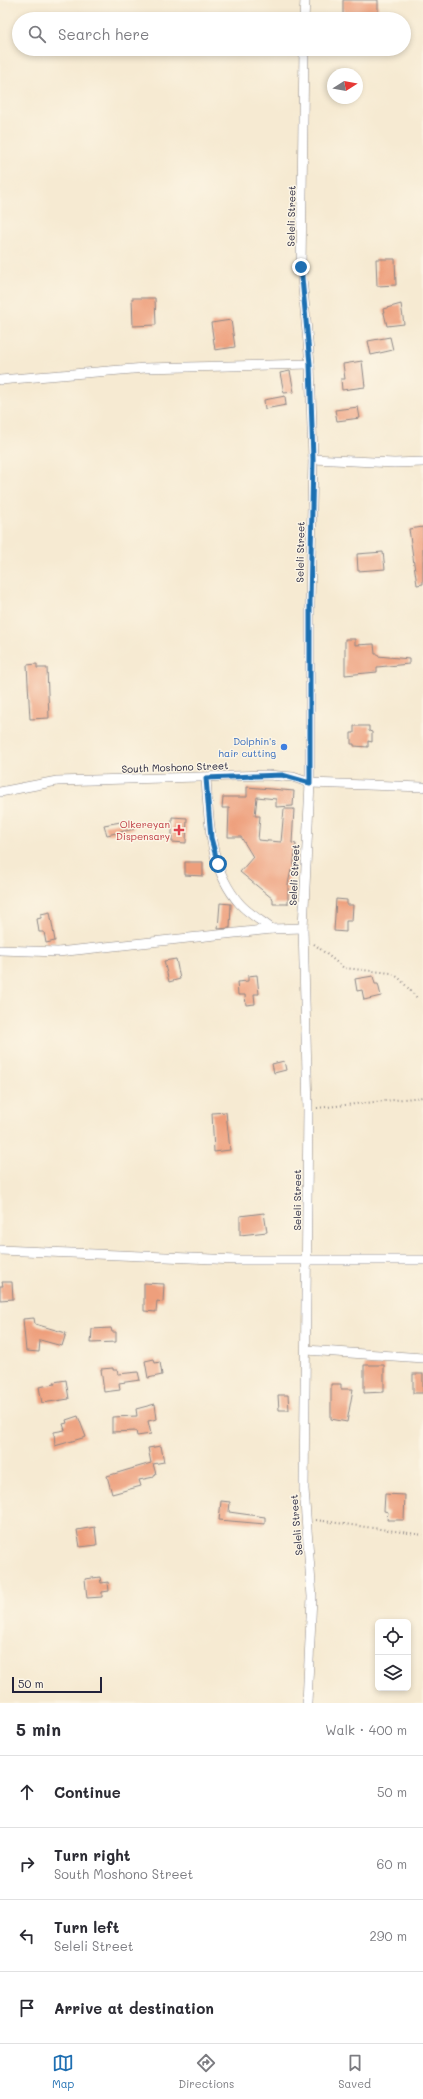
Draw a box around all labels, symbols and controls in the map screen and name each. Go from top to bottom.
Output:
search box [12,12,411,56]
icon: search [26,23,48,45]
text: Search here [58,24,149,44]
north arrow [327,68,363,104]
street label: Seleli Street [283,185,299,247]
route end [292,258,310,276]
street label: Seleli Street [292,521,308,583]
place label: Dolphin's hair cutting [218,734,276,760]
marker: Dolphin's hair cutting [279,742,289,752]
street label: South Moshono Street [121,758,229,776]
place label: Olkereyan Dispensary [116,817,170,843]
marker: Olkereyan Dispensary [173,824,185,836]
street label: Seleli Street [285,844,303,906]
route start [209,855,227,873]
street label: Seleli Street [290,1169,304,1231]
street label: Seleli Street [286,1494,306,1556]
map controls [375,1619,411,1691]
button: locate [375,1619,411,1655]
button: layers [375,1655,411,1691]
scale bar [12,1675,102,1694]
text: 50 m [18,1676,44,1691]
text: 5 min [16,1718,61,1740]
text: Walk · 400 m [325,1721,407,1738]
icon: ahead [16,1781,38,1803]
text: Continue [54,1782,121,1802]
text: 50 m [377,1783,407,1800]
text: Turn right [54,1845,131,1865]
icon: right [16,1853,38,1875]
text: 60 m [377,1855,407,1872]
text: South Moshono Street [54,1865,193,1882]
text: Turn left [54,1917,119,1937]
icon: left [16,1925,38,1947]
text: 290 m [370,1927,407,1944]
text: Seleli Street [54,1937,133,1954]
icon: arrive [16,1997,38,2019]
text: Arrive at destination [54,1998,214,2018]
tab: Map [52,2052,74,2091]
tab: Directions [178,2052,234,2091]
tab: Saved [338,2052,371,2091]

